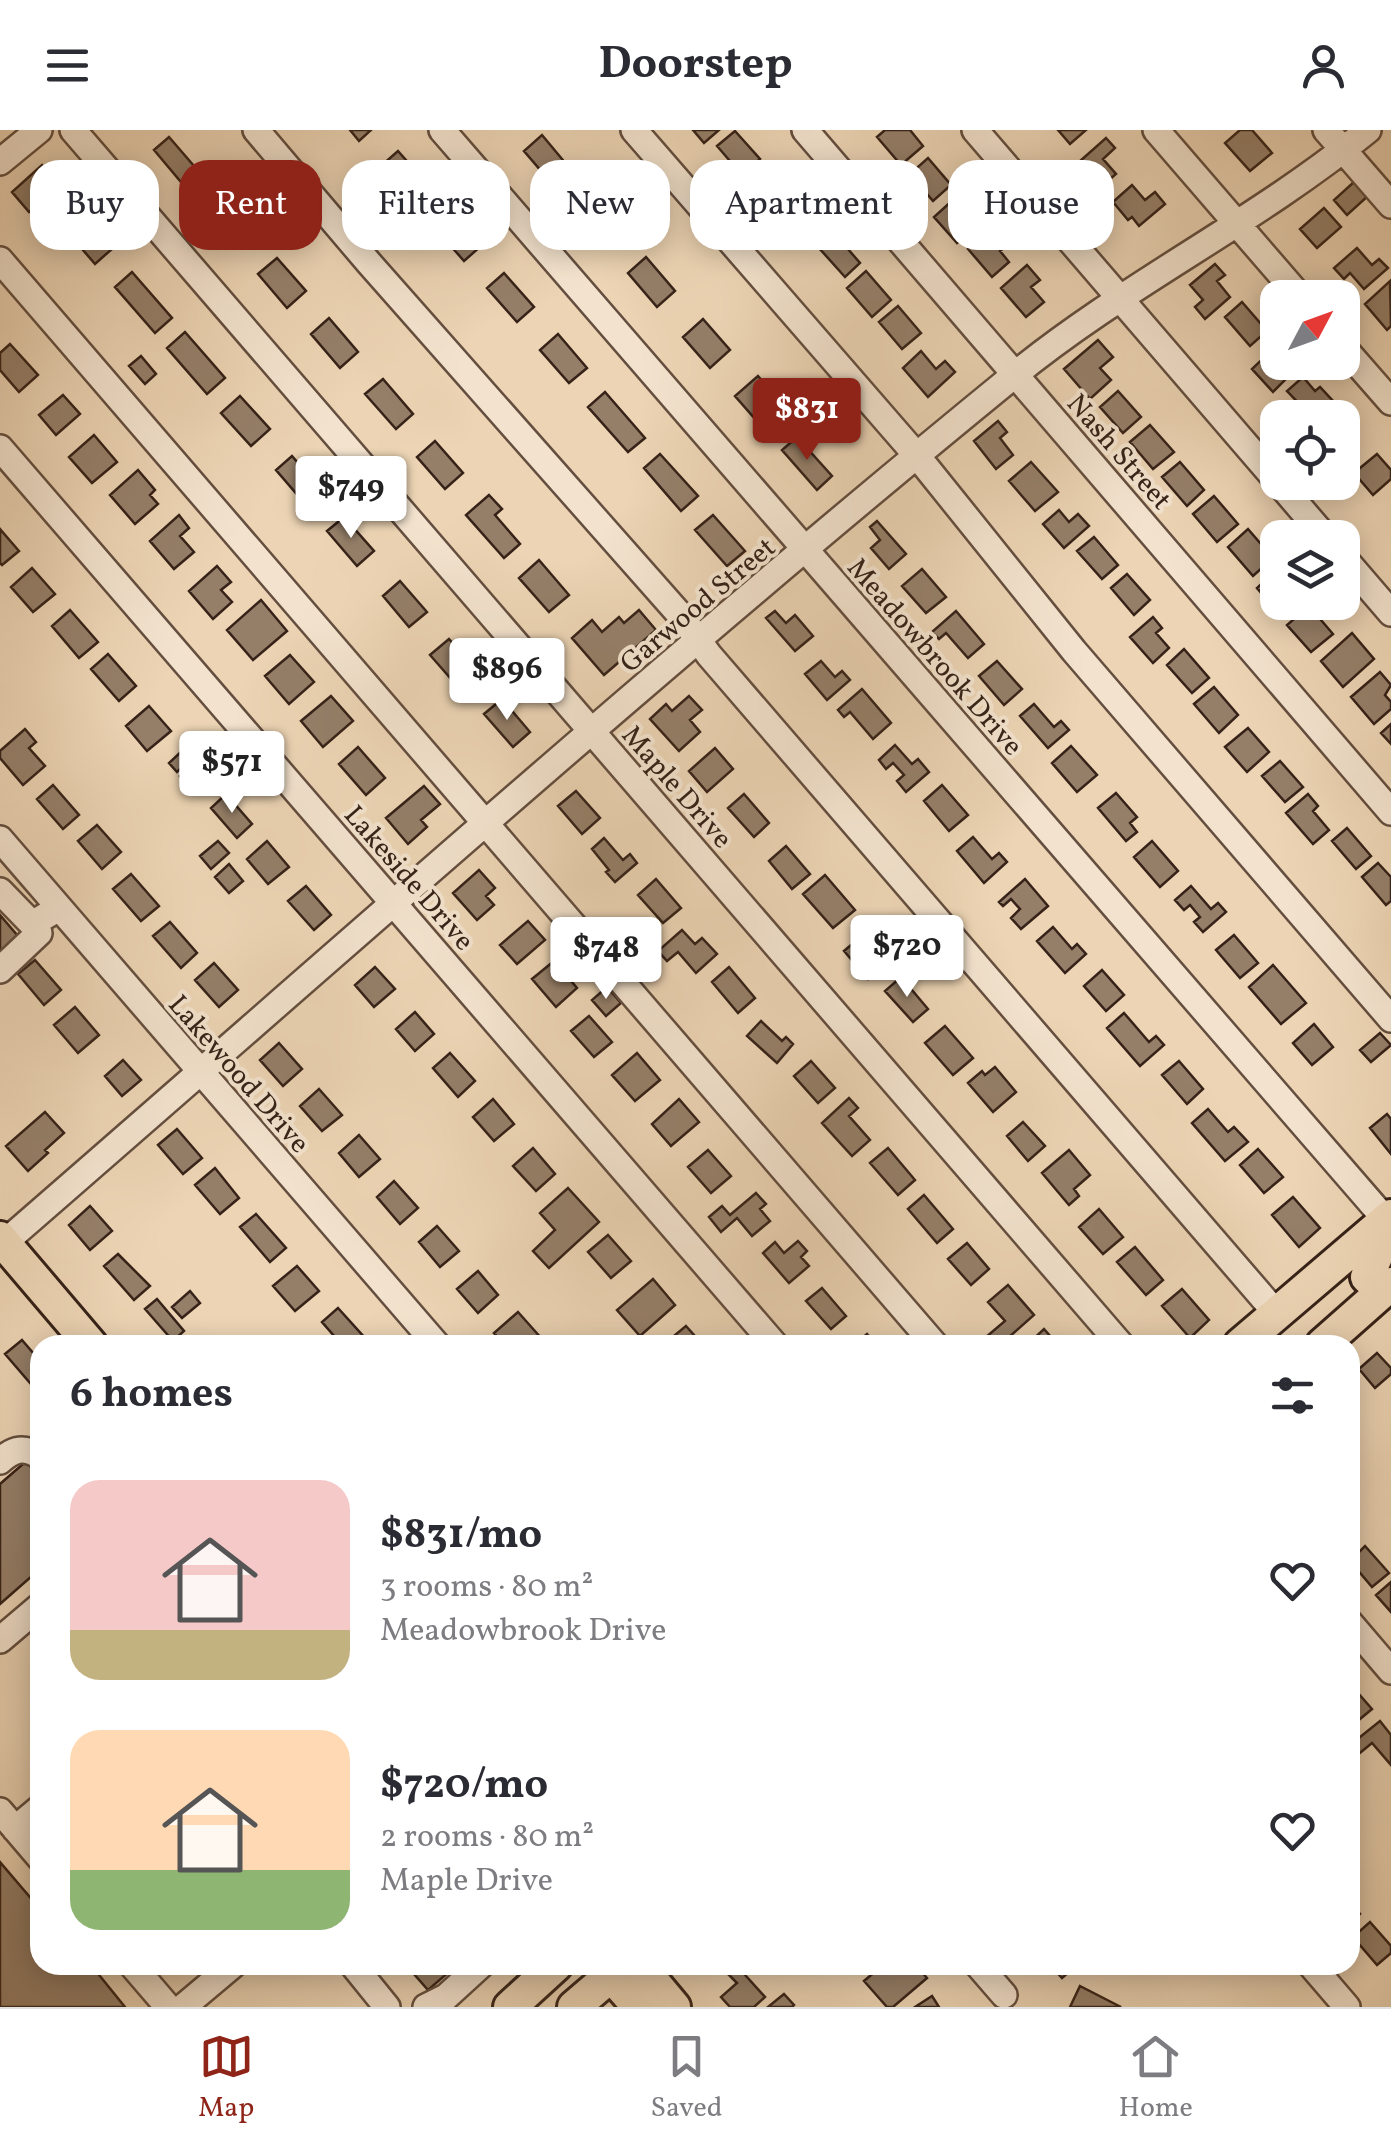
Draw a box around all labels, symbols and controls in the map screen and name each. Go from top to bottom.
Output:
text: Doorstep [598,34,793,97]
icon: menu [40,38,95,93]
icon: person [1296,38,1351,93]
chip: Buy [30,160,159,250]
chip: Rent [179,160,322,250]
chip: Filters [342,160,510,250]
chip: New [530,160,670,250]
chip: Apartment [690,160,928,250]
chip: House [948,160,1114,250]
north arrow [1260,280,1360,380]
map controls [1260,280,1360,620]
pin: $831 [748,378,866,463]
street label: Nash Street [1057,386,1180,519]
text: $831 [775,388,839,432]
button: locate [1260,400,1360,500]
pin: $749 [292,456,410,541]
text: $749 [318,466,384,510]
button: layers [1260,520,1360,620]
street label: Garwood Street [612,529,785,683]
street label: Meadowbrook Drive [837,550,1031,765]
pin: $896 [448,638,566,723]
text: $896 [471,648,543,692]
street label: Maple Drive [612,718,740,858]
pin: $571 [173,731,291,816]
text: $571 [201,741,263,785]
street label: Lakeside Drive [334,797,482,960]
pin: $720 [848,915,966,1000]
pin: $748 [547,917,665,1002]
text: $720 [872,925,942,969]
text: $748 [572,927,640,971]
street label: Lakewood Drive [158,987,318,1162]
text: 6 homes [70,1366,233,1425]
icon: filters [1265,1368,1320,1423]
text: $831/mo [380,1507,542,1566]
icon: home [150,1520,270,1640]
icon: heart [1265,1553,1320,1608]
text: 3 rooms · 80 m² [380,1566,593,1610]
text: Meadowbrook Drive [380,1610,666,1654]
text: $720/mo [380,1757,548,1816]
icon: home [150,1770,270,1890]
icon: heart [1265,1803,1320,1858]
text: 2 rooms · 80 m² [380,1816,594,1860]
text: Maple Drive [380,1860,553,1904]
tab: Map [198,2029,254,2128]
tab: Saved [650,2029,723,2128]
tab: Home [1119,2029,1193,2128]

